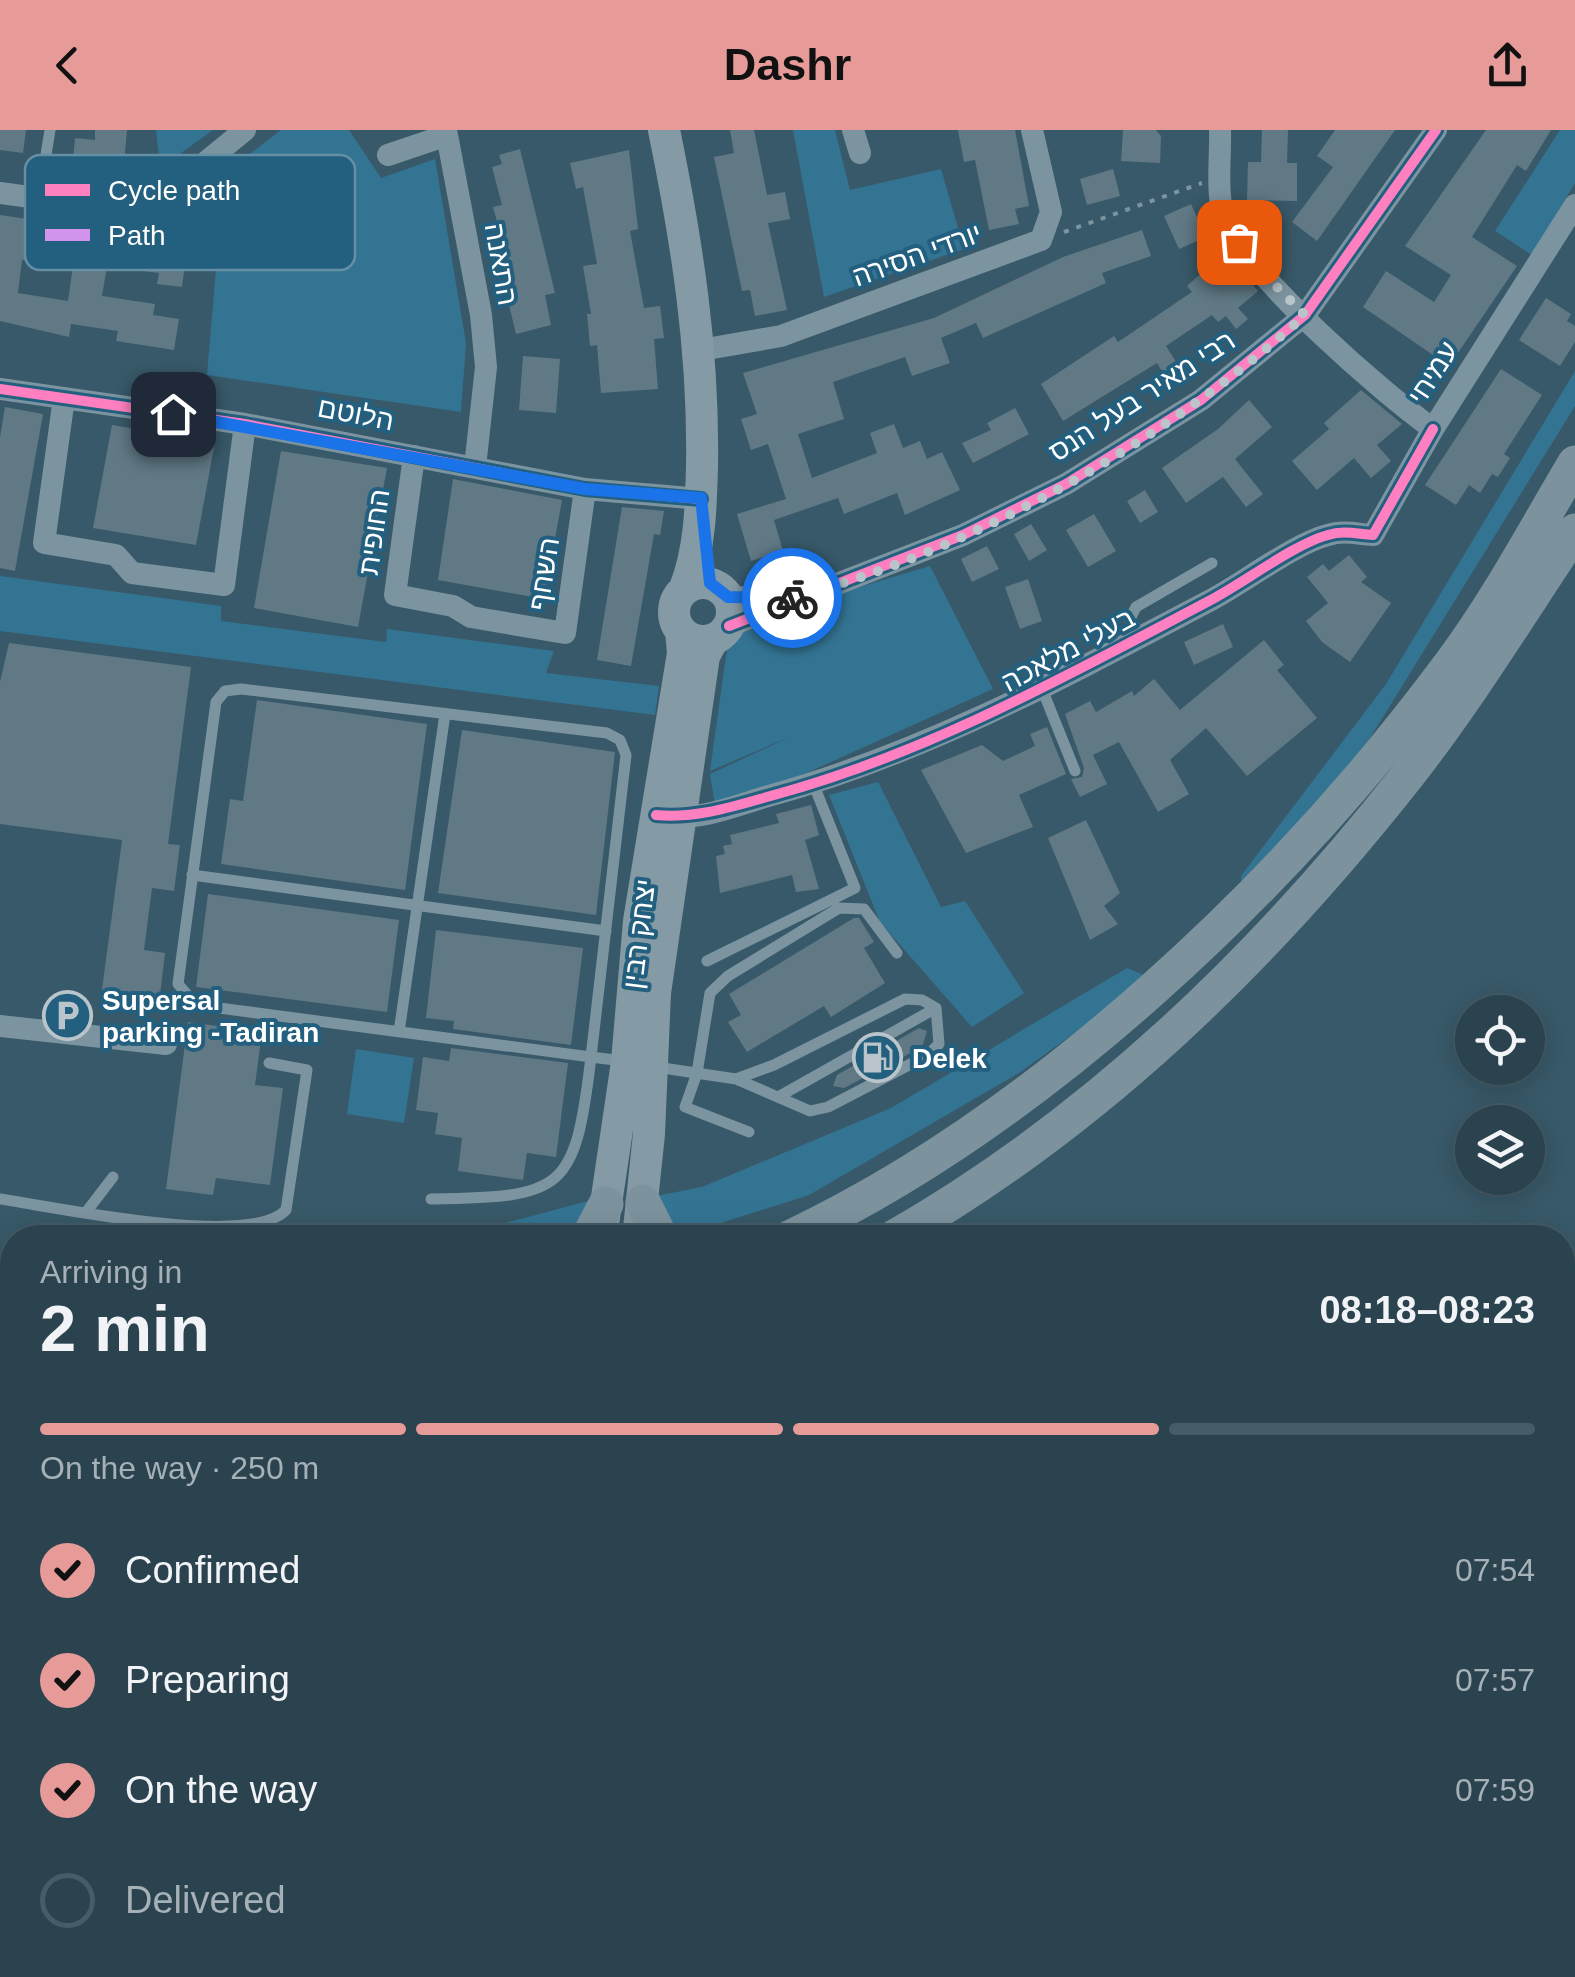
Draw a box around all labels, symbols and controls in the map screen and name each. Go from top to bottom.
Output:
icon: back [40,38,95,93]
icon: share [1480,38,1535,93]
text: Dashr [724,39,851,90]
legend [25,155,355,270]
text: Cycle path [108,175,240,206]
pin [1197,200,1282,285]
icon: bag [1212,215,1267,270]
street label: יורדי הסירה [848,217,986,293]
text: Path [108,220,166,251]
street label: התאנה [479,220,523,308]
street label: רבי מאיר בעל הנס [1043,324,1241,468]
street label: עמיחי [1401,336,1465,410]
pin [131,372,216,457]
icon: home [146,387,201,442]
street label: הלוטם [315,391,397,437]
street label: החופית [353,487,395,577]
street label: השחף [523,535,565,613]
courier [742,548,842,648]
icon: bike [765,571,820,626]
street label: בעלי מלאכה [996,602,1140,698]
street label: יצחק רבין [617,877,661,991]
place label: Supersal parking -Tadiran [102,985,319,1048]
parking icon: Supersal parking -Tadiran [41,990,93,1042]
map controls [1455,995,1545,1195]
button: locate [1455,995,1545,1085]
fuel station icon: Delek [851,1032,903,1084]
place label: Delek [912,1043,987,1074]
button: layers [1455,1105,1545,1195]
text: Arriving in [40,1254,182,1290]
text: 08:18–08:23 [1319,1289,1535,1331]
text: 2 min [40,1292,210,1365]
text: On the way · 250 m [40,1450,319,1486]
icon: check [40,1543,95,1598]
text: Confirmed [125,1549,300,1591]
text: 07:54 [1455,1552,1535,1588]
icon: check [40,1653,95,1708]
text: Preparing [125,1659,290,1701]
text: 07:57 [1455,1662,1535,1698]
icon: check [40,1763,95,1818]
text: On the way [125,1769,317,1811]
text: 07:59 [1455,1772,1535,1808]
text: Delivered [125,1879,286,1921]

